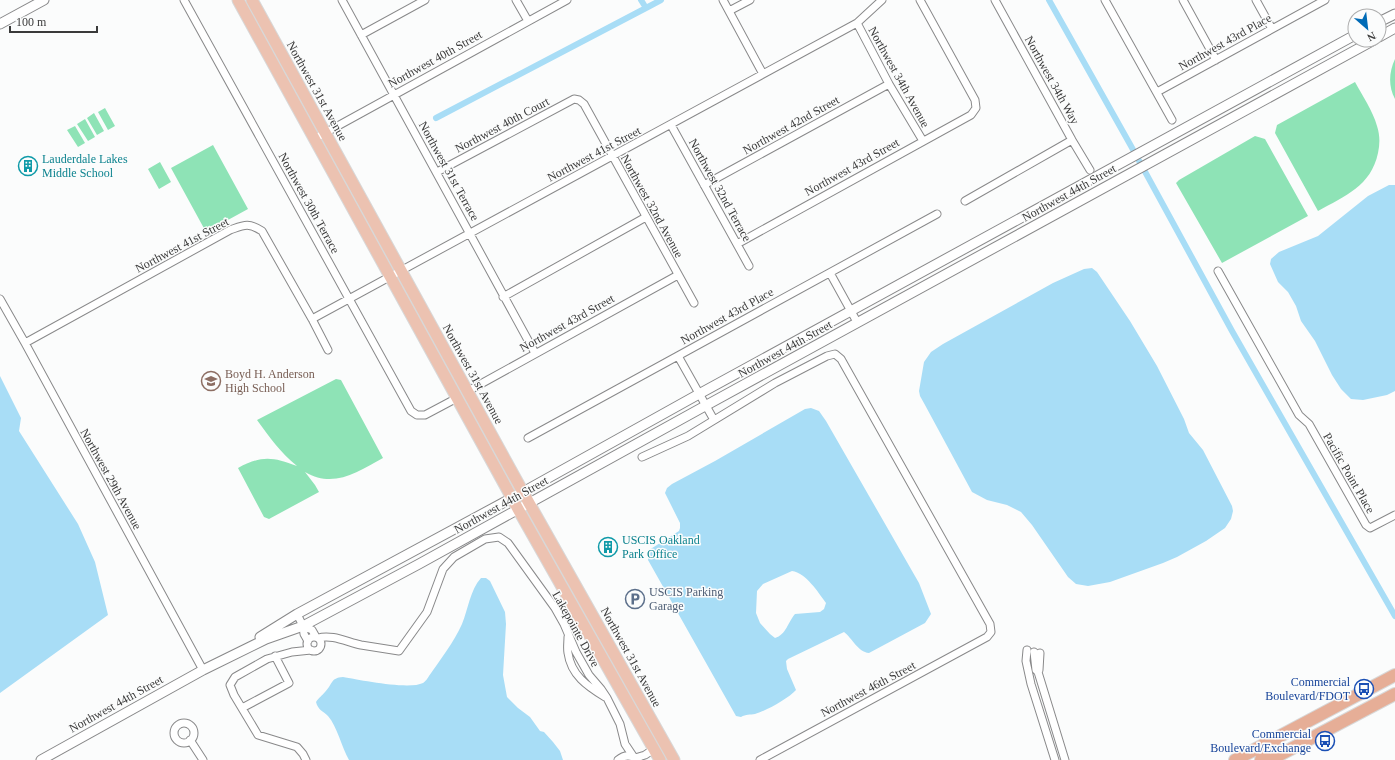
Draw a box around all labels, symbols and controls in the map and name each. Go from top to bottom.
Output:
scale bar [10,8,97,34]
north arrow [1347,8,1387,48]
street label: Northwest 43rd Place [1176,11,1274,73]
text: 100 m [16,15,47,29]
street label: Northwest 34th Avenue [865,24,933,130]
street label: Northwest 40th Street [386,27,485,91]
text: N [1365,30,1378,44]
street label: Northwest 34th Way [1022,33,1082,127]
street label: Northwest 31st Avenue [284,39,350,143]
street label: Northwest 42nd Street [740,92,842,157]
street label: Northwest 40th Court [453,94,552,156]
street label: Northwest 31st Terrace [416,119,482,223]
street label: Northwest 41st Street [545,123,644,185]
street label: Northwest 43rd Street [802,135,902,199]
street label: Northwest 32nd Terrace [686,136,754,244]
street label: Northwest 30th Terrace [276,150,342,256]
place label: Lauderdale Lakes Middle School [42,152,128,180]
street label: Northwest 32nd Avenue [618,152,686,260]
building icon: Lauderdale Lakes Middle School [17,155,39,177]
street label: Northwest 44th Street [1020,161,1119,225]
street label: Northwest 41st Street [133,214,232,276]
street label: Northwest 43rd Place [678,285,776,347]
street label: Northwest 43rd Street [517,291,617,355]
street label: Northwest 44th Street [736,317,835,381]
street label: Northwest 31st Avenue [440,322,506,426]
place label: Boyd H. Anderson High School [225,367,315,395]
school or university icon: Boyd H. Anderson High School [200,370,222,392]
street label: Northwest 29th Avenue [77,426,145,532]
street label: Pacific Point Place [1320,430,1378,516]
street label: Northwest 44th Street [452,473,551,537]
place label: USCIS Oakland Park Office [622,533,700,561]
building icon: USCIS Oakland Park Office [597,536,619,558]
place label: USCIS Parking Garage [649,585,723,613]
parking icon: USCIS Parking Garage [624,588,646,610]
street label: Lakepointe Drive [549,589,603,669]
street label: Northwest 31st Avenue [598,605,664,709]
street label: Northwest 46th Street [818,658,918,720]
street label: Northwest 44th Street [67,672,166,736]
place label: Commercial Boulevard/FDOT [1265,675,1351,703]
bus stop icon: Commercial Boulevard/FDOT [1353,678,1375,700]
place label: Commercial Boulevard/Exchange [1210,727,1312,755]
bus stop icon: Commercial Boulevard/Exchange [1314,730,1336,752]

